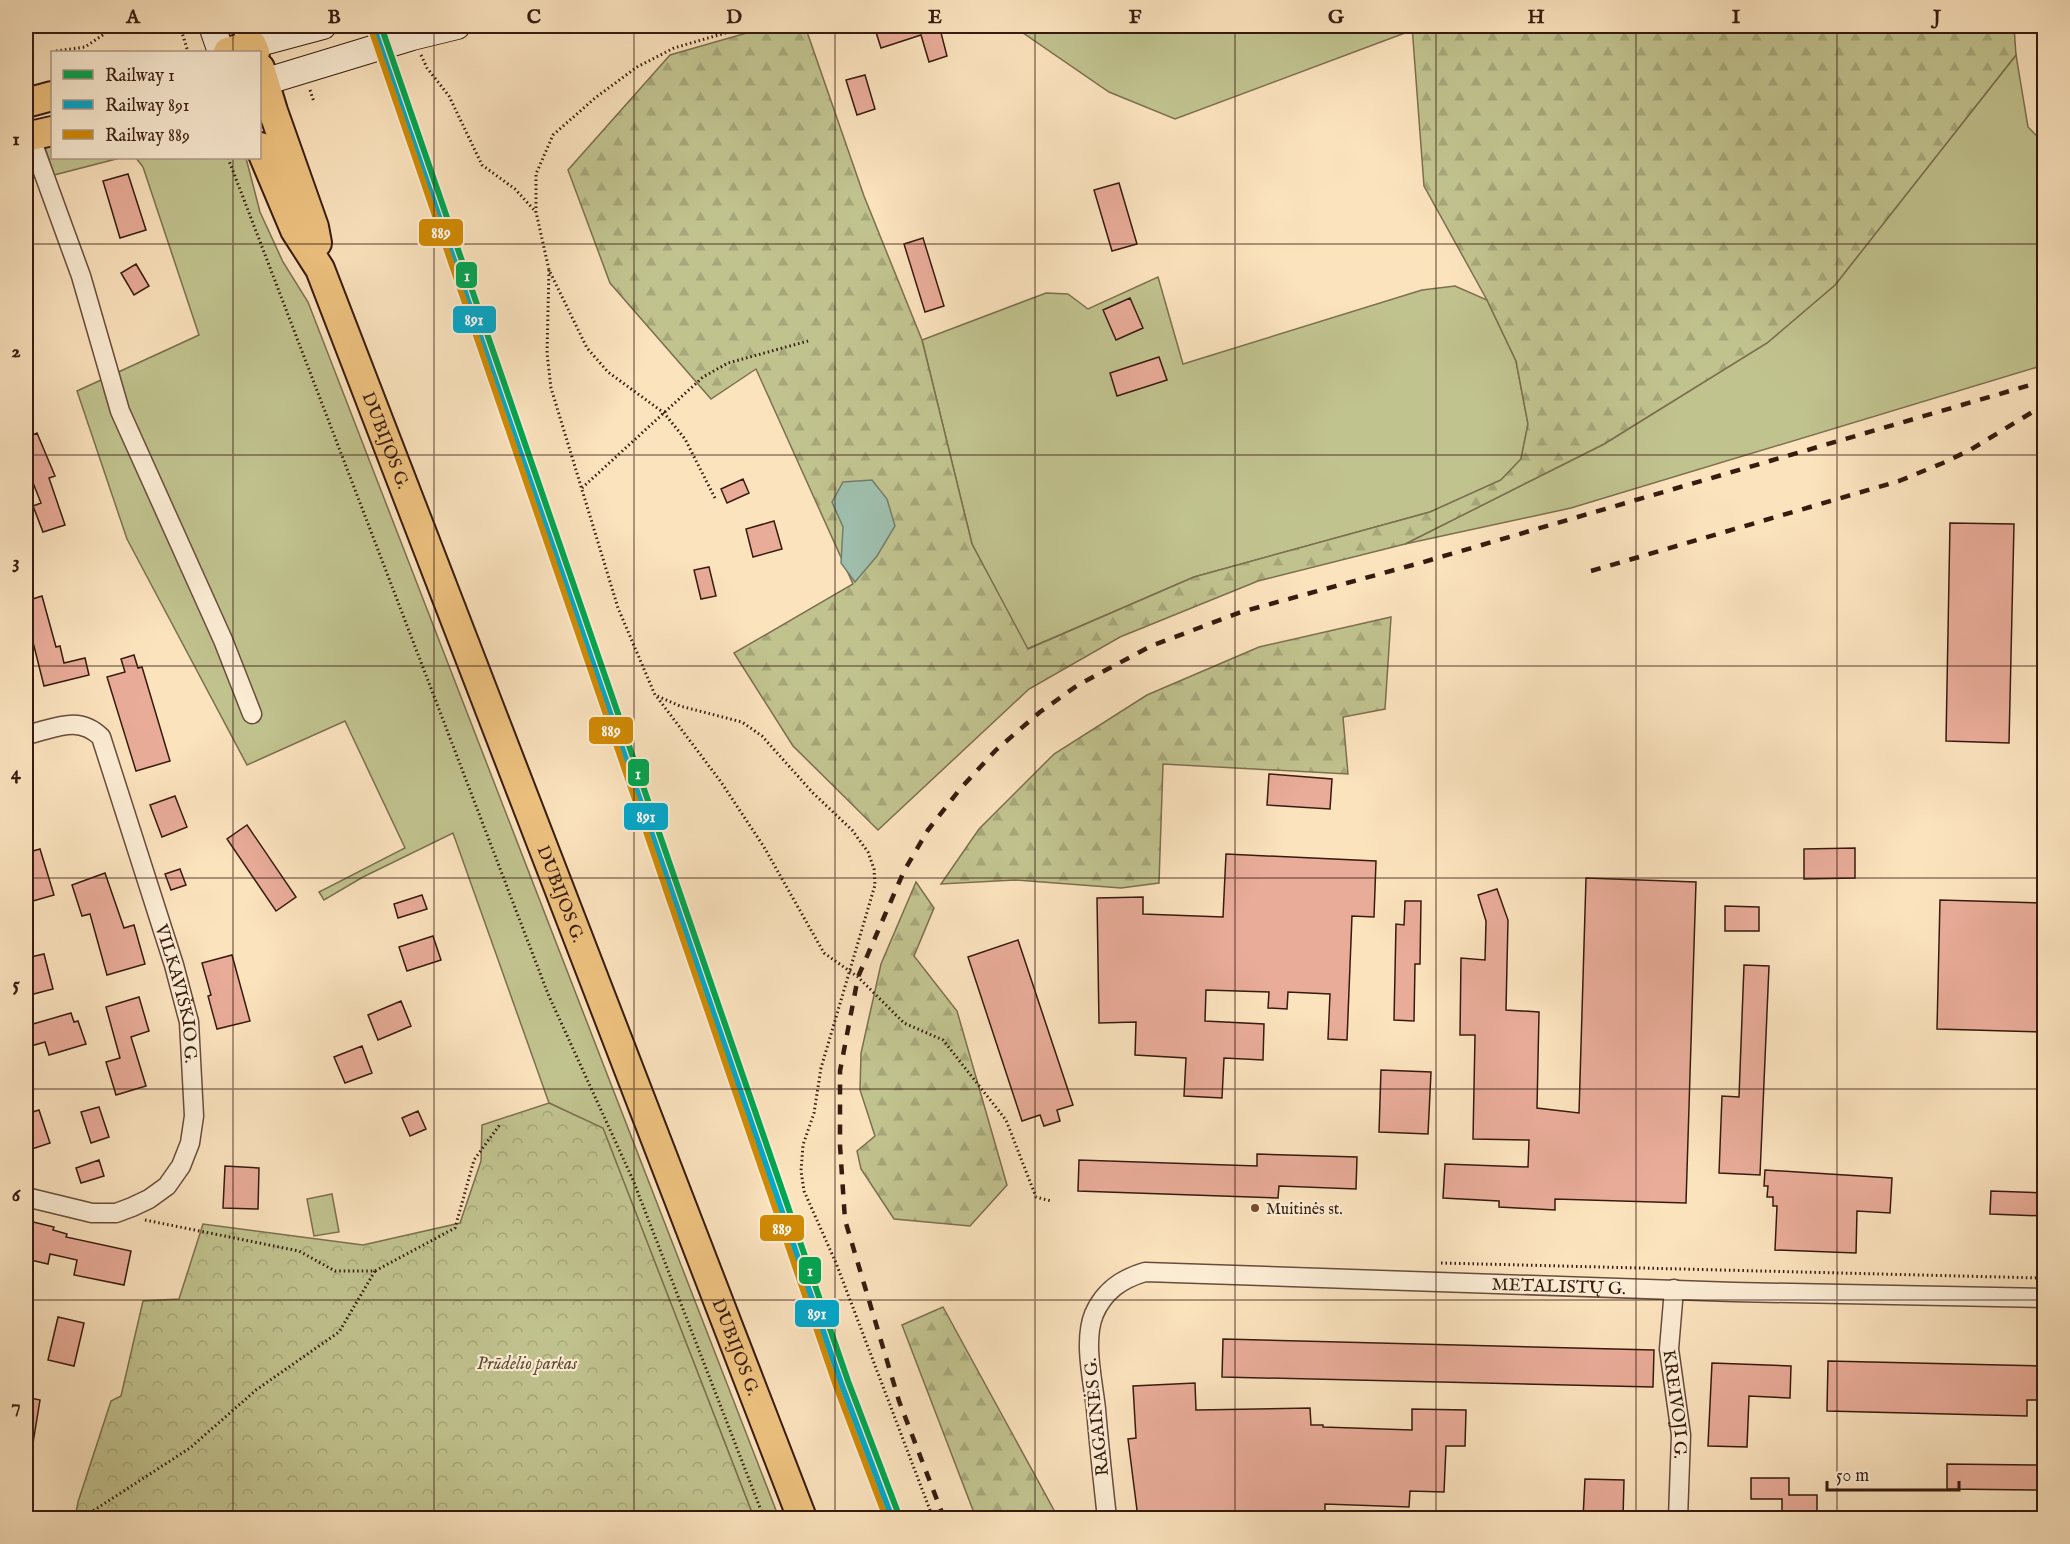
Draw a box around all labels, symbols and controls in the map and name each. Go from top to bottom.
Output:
text: A [125,5,141,30]
text: B [327,5,341,30]
text: C [527,5,541,30]
text: D [726,5,742,30]
text: E [928,5,942,30]
text: F [1129,5,1142,30]
text: G [1328,5,1345,30]
text: H [1527,5,1545,30]
text: I [1732,5,1741,30]
text: J [1930,5,1942,30]
legend [51,51,261,159]
text: Railway 1 [105,65,175,88]
text: Railway 891 [105,95,190,118]
text: Railway 889 [105,125,190,148]
text: 1 [12,127,20,152]
line badge: 889 [418,218,464,247]
text: 889 [431,224,451,244]
line badge: 1 [455,261,478,289]
text: 1 [464,267,470,287]
line badge: 891 [452,305,497,334]
text: 891 [464,311,484,331]
text: 2 [11,339,21,364]
street label: DUBIJOS G. [356,389,414,493]
text: 3 [12,550,20,575]
line badge: 889 [588,716,634,745]
text: 889 [601,722,621,742]
line badge: 1 [627,758,650,787]
text: 4 [11,761,22,786]
text: 1 [635,765,641,785]
line badge: 891 [623,802,669,831]
text: 891 [636,808,656,828]
street label: DUBIJOS G. [531,842,589,946]
street label: VILKAVIŠKIO G. [148,921,201,1064]
text: 5 [12,972,20,997]
text: 6 [12,1183,22,1208]
place label: Muitinės st. [1266,1200,1343,1220]
marker: Muitinės st. [1249,1202,1261,1214]
line badge: 889 [759,1214,805,1242]
text: 889 [772,1220,792,1240]
line badge: 1 [798,1256,822,1285]
text: 1 [807,1262,813,1282]
street label: METALISTŲ G. [1491,1274,1626,1301]
street label: DUBIJOS G. [706,1296,764,1399]
line badge: 891 [794,1299,840,1328]
text: 891 [807,1305,827,1325]
street label: KREIVOJI G. [1656,1348,1691,1459]
park label: Prūdelio parkas [477,1353,578,1376]
street label: RAGAINĖS G. [1078,1357,1115,1477]
text: 7 [11,1394,21,1419]
scale bar [1827,1454,1959,1492]
text: 50 m [1836,1465,1869,1488]

